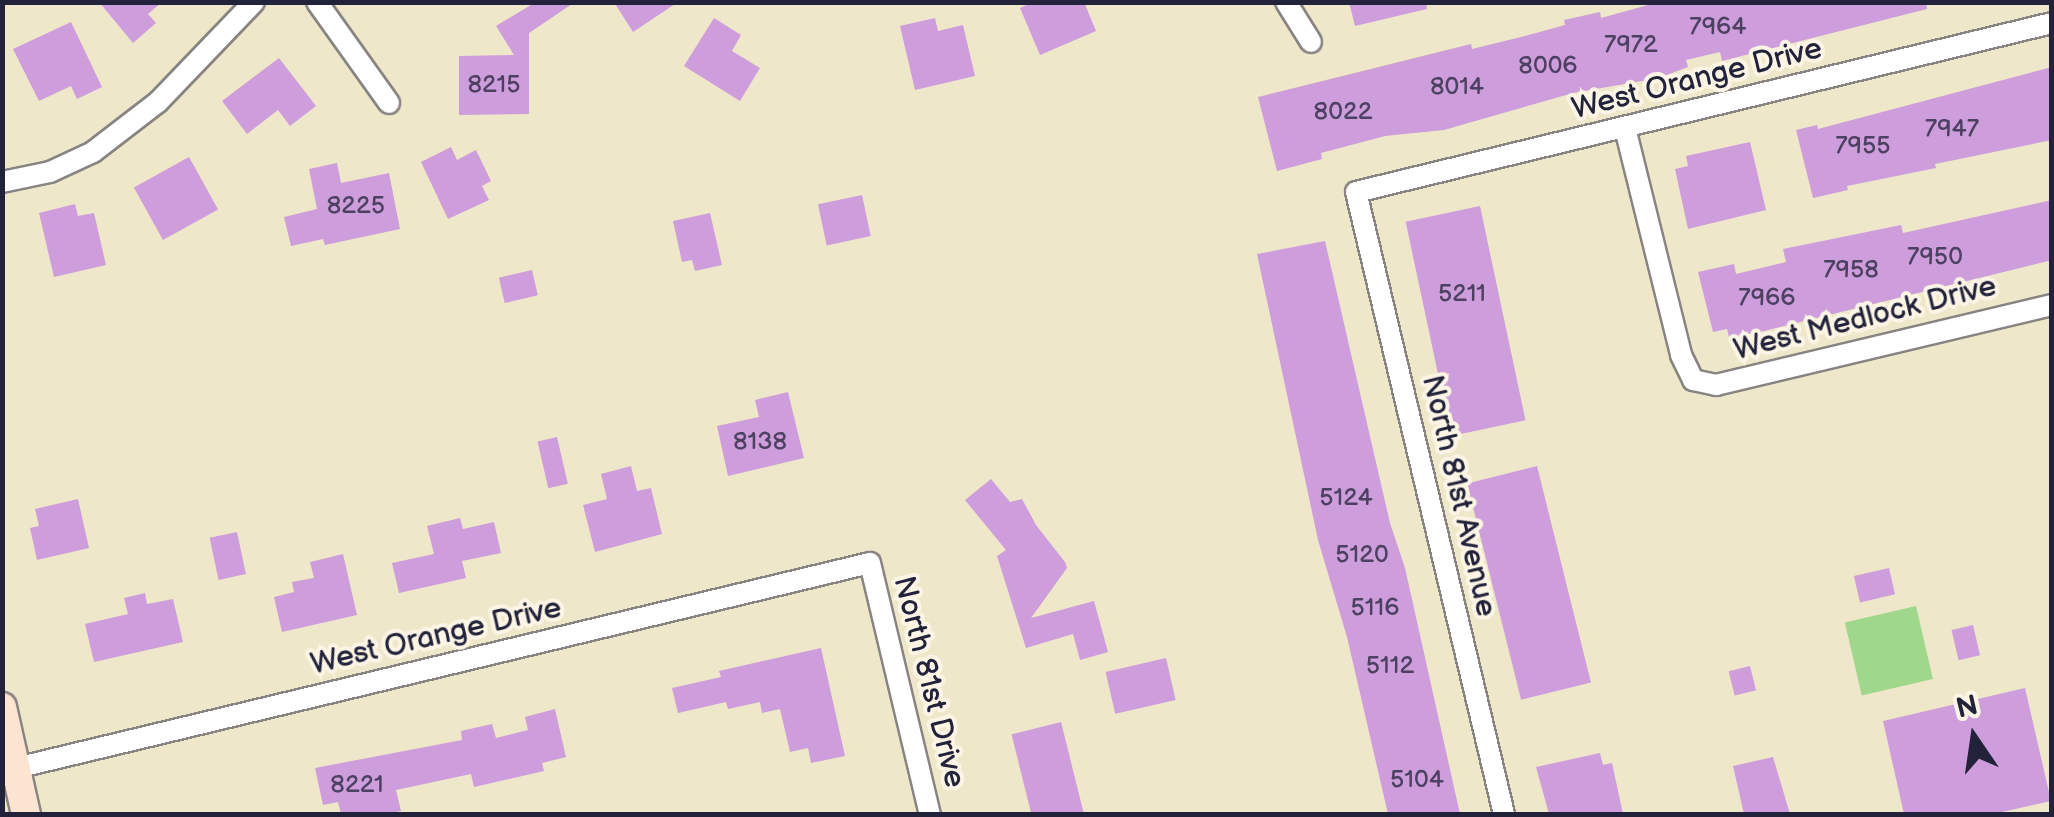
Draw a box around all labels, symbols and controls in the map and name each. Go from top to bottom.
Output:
house number: 7964 [1689,12,1747,42]
house number: 7972 [1604,30,1658,60]
street label: West Orange Drive [1568,31,1826,127]
house number: 8006 [1518,51,1578,81]
house number: 8215 [468,70,520,100]
house number: 8014 [1430,72,1484,102]
house number: 8022 [1314,97,1372,127]
house number: 7947 [1925,114,1979,144]
house number: 7955 [1835,131,1891,161]
house number: 8225 [327,191,385,221]
house number: 7950 [1907,242,1963,272]
house number: 7958 [1823,255,1879,285]
street label: West Medlock Drive [1730,268,2000,368]
house number: 5211 [1438,279,1486,309]
house number: 7966 [1738,283,1796,313]
street label: North 81st Avenue [1414,372,1504,620]
house number: 8138 [733,427,787,457]
house number: 5124 [1319,483,1373,513]
house number: 5120 [1335,540,1389,570]
street label: North 81st Drive [885,573,973,791]
street label: West Orange Drive [307,590,565,682]
house number: 5116 [1351,593,1399,623]
house number: 5112 [1366,651,1414,681]
north arrow [1924,687,2024,787]
text: N [1953,689,1981,726]
house number: 5104 [1390,765,1444,795]
house number: 8221 [330,770,384,800]

